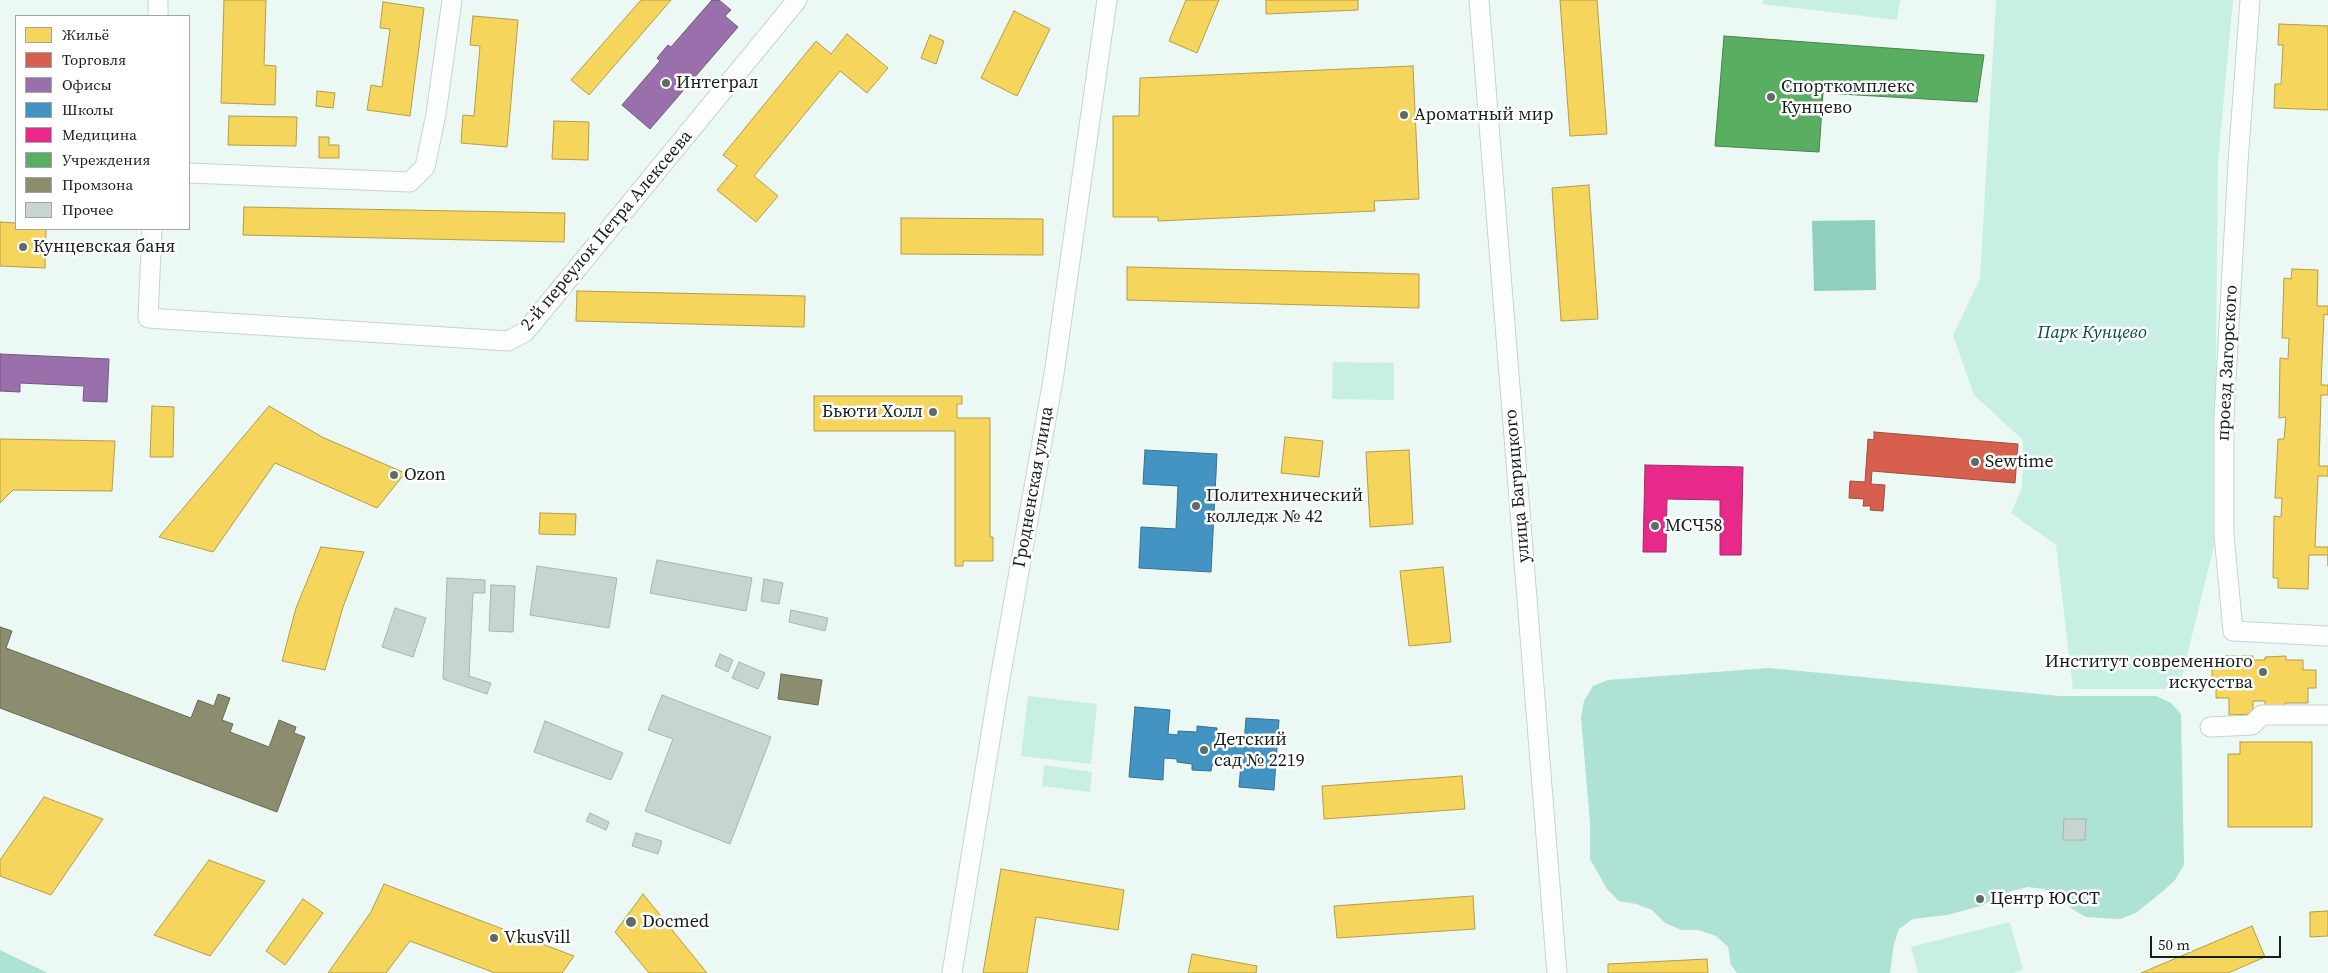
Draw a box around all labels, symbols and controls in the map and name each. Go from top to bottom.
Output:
legend [15,15,190,230]
text: Жильё [62,24,109,45]
text: Торговля [62,49,126,70]
place label: Интеграл [676,72,758,94]
text: Офисы [62,74,112,95]
place label: Спорткомплекс Кунцево [1781,76,1915,118]
marker: Интеграл [660,77,672,89]
marker: Спорткомплекс Кунцево [1765,91,1777,103]
text: Школы [62,99,113,120]
place label: Ароматный мир [1414,104,1553,126]
marker: Ароматный мир [1398,109,1410,121]
text: Медицина [62,124,137,145]
street label: 2-й переулок Петра Алексеева [517,126,697,336]
text: Учреждения [62,149,150,170]
text: Промзона [62,174,133,195]
text: Прочее [62,199,113,220]
place label: Кунцевская баня [33,236,175,258]
marker: Кунцевская баня [17,241,29,253]
street label: проезд Загорского [2213,284,2243,442]
park label: Парк Кунцево [2037,322,2147,344]
place label: Бьюти Холл [822,401,923,423]
street label: Гродненская улица [1009,405,1059,569]
marker: Бьюти Холл [927,406,939,418]
street label: улица Багрицкого [1501,408,1535,564]
place label: Sewtime [1985,451,2054,473]
marker: Sewtime [1969,456,1981,468]
place label: Ozon [404,464,446,486]
marker: Ozon [388,469,400,481]
place label: Политехнический колледж № 42 [1206,485,1363,528]
marker: Политехнический колледж № 42 [1190,500,1202,512]
place label: МСЧ58 [1665,515,1723,537]
marker: МСЧ58 [1649,520,1661,532]
place label: Институт современного искусства [2045,651,2253,694]
marker: Институт современного искусства [2257,666,2269,678]
place label: Детский сад № 2219 [1214,729,1305,772]
marker: Детский сад № 2219 [1198,744,1210,756]
place label: Центр ЮССТ [1990,888,2100,910]
marker: Центр ЮССТ [1974,893,1986,905]
place label: Docmed [642,911,709,933]
marker: Docmed [624,915,638,929]
scale bar [2153,926,2284,958]
place label: VkusVill [504,927,571,949]
marker: VkusVill [488,932,500,944]
text: 50 m [2158,934,2190,955]

